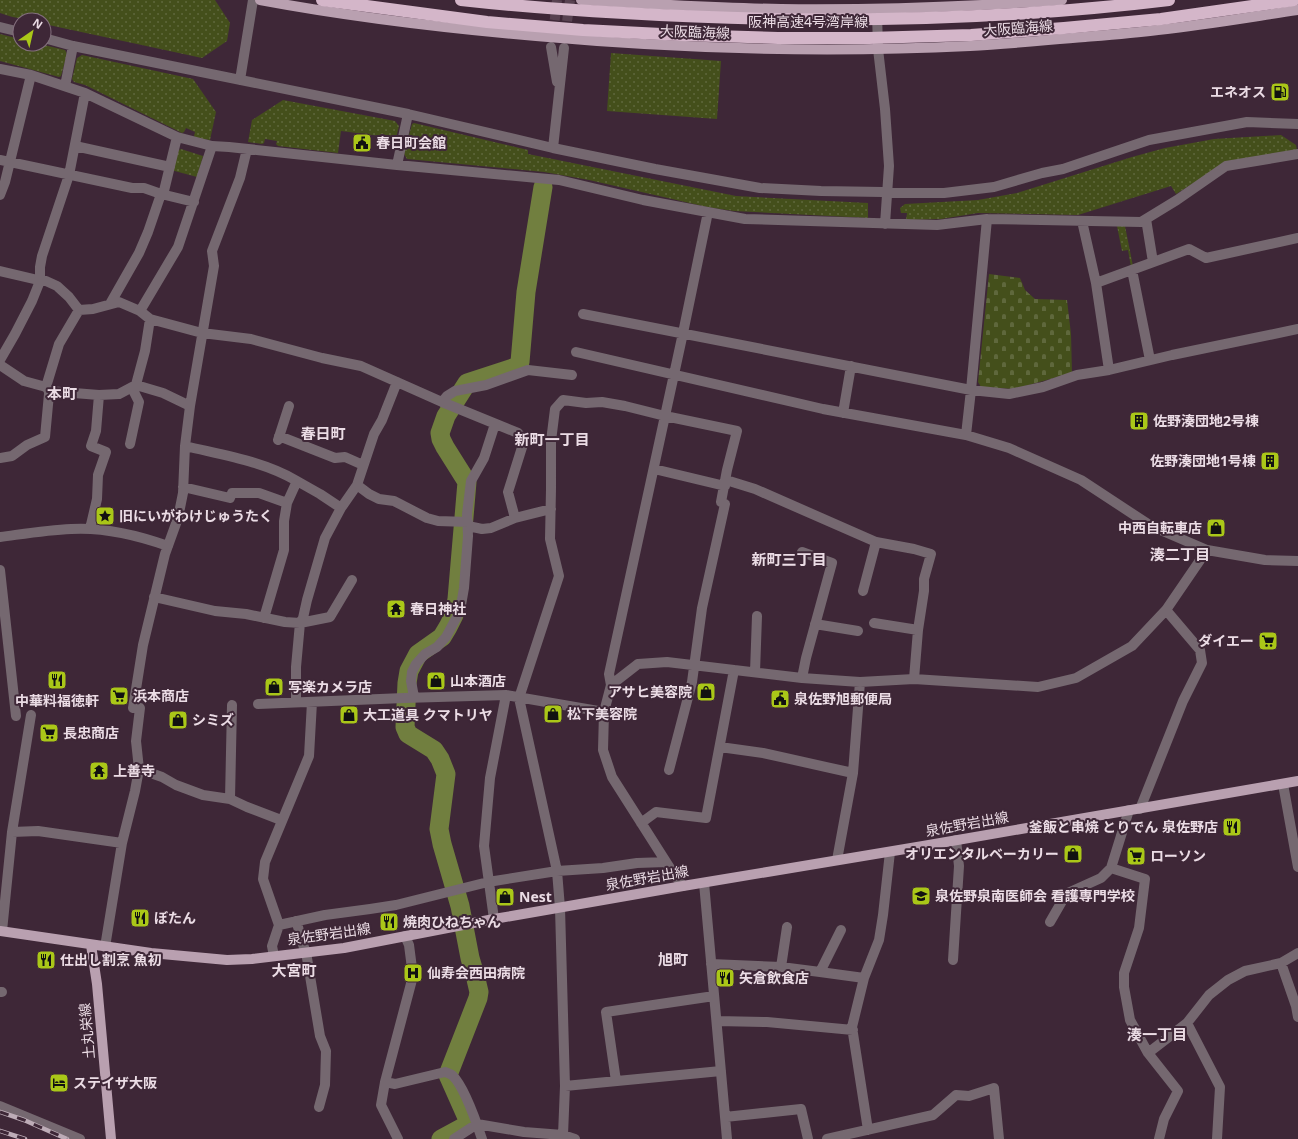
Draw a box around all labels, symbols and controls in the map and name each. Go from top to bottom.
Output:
north arrow [12,12,52,52]
street label: 阪神高速4号湾岸線 [748,12,868,31]
text: N [30,15,46,32]
street label: 大阪臨海線 [982,16,1054,39]
street label: 大阪臨海線 [660,21,730,42]
fuel station icon: エネオス [1269,81,1291,103]
place label: エネオス [1210,82,1266,101]
public building icon: 春日町会館 [351,132,373,154]
place label: 春日町会館 [376,133,446,152]
district label: 本町 [47,383,77,403]
building icon: 佐野湊団地2号棟 [1128,410,1150,432]
place label: 佐野湊団地2号棟 [1153,411,1259,430]
district label: 春日町 [300,423,346,443]
district label: 新町一丁目 [514,429,590,449]
building icon: 佐野湊団地1号棟 [1259,450,1281,472]
place label: 佐野湊団地1号棟 [1150,451,1256,470]
place icon: 旧にいがわけじゅうたく [94,505,116,527]
place label: 旧にいがわけじゅうたく [119,506,273,525]
shop icon: 中西自転車店 [1205,517,1227,539]
place label: 中西自転車店 [1118,518,1202,537]
district label: 湊二丁目 [1150,544,1210,564]
district label: 新町三丁目 [751,549,827,569]
temple icon: 春日神社 [385,598,407,620]
place label: 春日神社 [410,599,466,618]
supermarket icon: ダイエー [1257,630,1279,652]
place label: ダイエー [1198,631,1254,650]
restaurant icon: 中華料福徳軒 [46,669,68,691]
shop icon: 山本酒店 [425,670,447,692]
place label: 山本酒店 [450,671,506,690]
shop icon: 写楽カメラ店 [263,676,285,698]
place label: 写楽カメラ店 [288,677,372,696]
shop icon: アサヒ美容院 [695,681,717,703]
place label: アサヒ美容院 [608,682,692,701]
supermarket icon: 浜本商店 [108,685,130,707]
place label: 浜本商店 [133,686,189,705]
public building icon: 泉佐野旭郵便局 [769,688,791,710]
place label: 泉佐野旭郵便局 [794,689,892,708]
place label: 中華料福徳軒 [15,691,99,710]
shop icon: 松下美容院 [542,703,564,725]
shop icon: 大工道具 クマトリヤ [338,704,360,726]
place label: 松下美容院 [567,704,637,723]
place label: 大工道具 クマトリヤ [363,705,493,724]
shop icon: シミズ [167,709,189,731]
place label: シミズ [192,710,234,729]
supermarket icon: 長忠商店 [38,722,60,744]
place label: 長忠商店 [63,723,119,742]
temple icon: 上善寺 [88,760,110,782]
place label: 上善寺 [113,761,155,780]
street label: 泉佐野岩出線 [924,807,1010,840]
restaurant icon: 釜飯と串焼 とりでん 泉佐野店 [1221,816,1243,838]
place label: 釜飯と串焼 とりでん 泉佐野店 [1029,817,1218,836]
shop icon: オリエンタルベーカリー [1062,843,1084,865]
place label: オリエンタルベーカリー [905,844,1059,863]
supermarket icon: ローソン [1125,845,1147,867]
place label: ローソン [1150,846,1206,865]
street label: 泉佐野岩出線 [604,861,690,894]
school or university icon: 泉佐野泉南医師会 看護専門学校 [910,885,932,907]
shop icon: Nest [494,886,516,908]
place label: 泉佐野泉南医師会 看護専門学校 [935,886,1135,905]
place label: Nest [519,887,552,906]
restaurant icon: ぼたん [129,907,151,929]
place label: ぼたん [154,908,196,927]
restaurant icon: 焼肉ひねちゃん [378,911,400,933]
place label: 焼肉ひねちゃん [403,912,501,931]
street label: 泉佐野岩出線 [286,918,372,949]
restaurant icon: 仕出し割烹 魚初 [35,949,57,971]
district label: 旭町 [658,949,688,969]
place label: 仕出し割烹 魚初 [60,950,162,969]
district label: 大宮町 [271,960,317,980]
hospital icon: 仙寿会西田病院 [402,962,424,984]
place label: 仙寿会西田病院 [427,963,525,982]
restaurant icon: 矢倉飲食店 [714,967,736,989]
place label: 矢倉飲食店 [739,968,809,987]
street label: 土丸栄線 [75,1002,98,1060]
district label: 湊一丁目 [1127,1024,1187,1044]
hotel icon: ステイザ大阪 [48,1072,70,1094]
place label: ステイザ大阪 [73,1073,157,1092]

